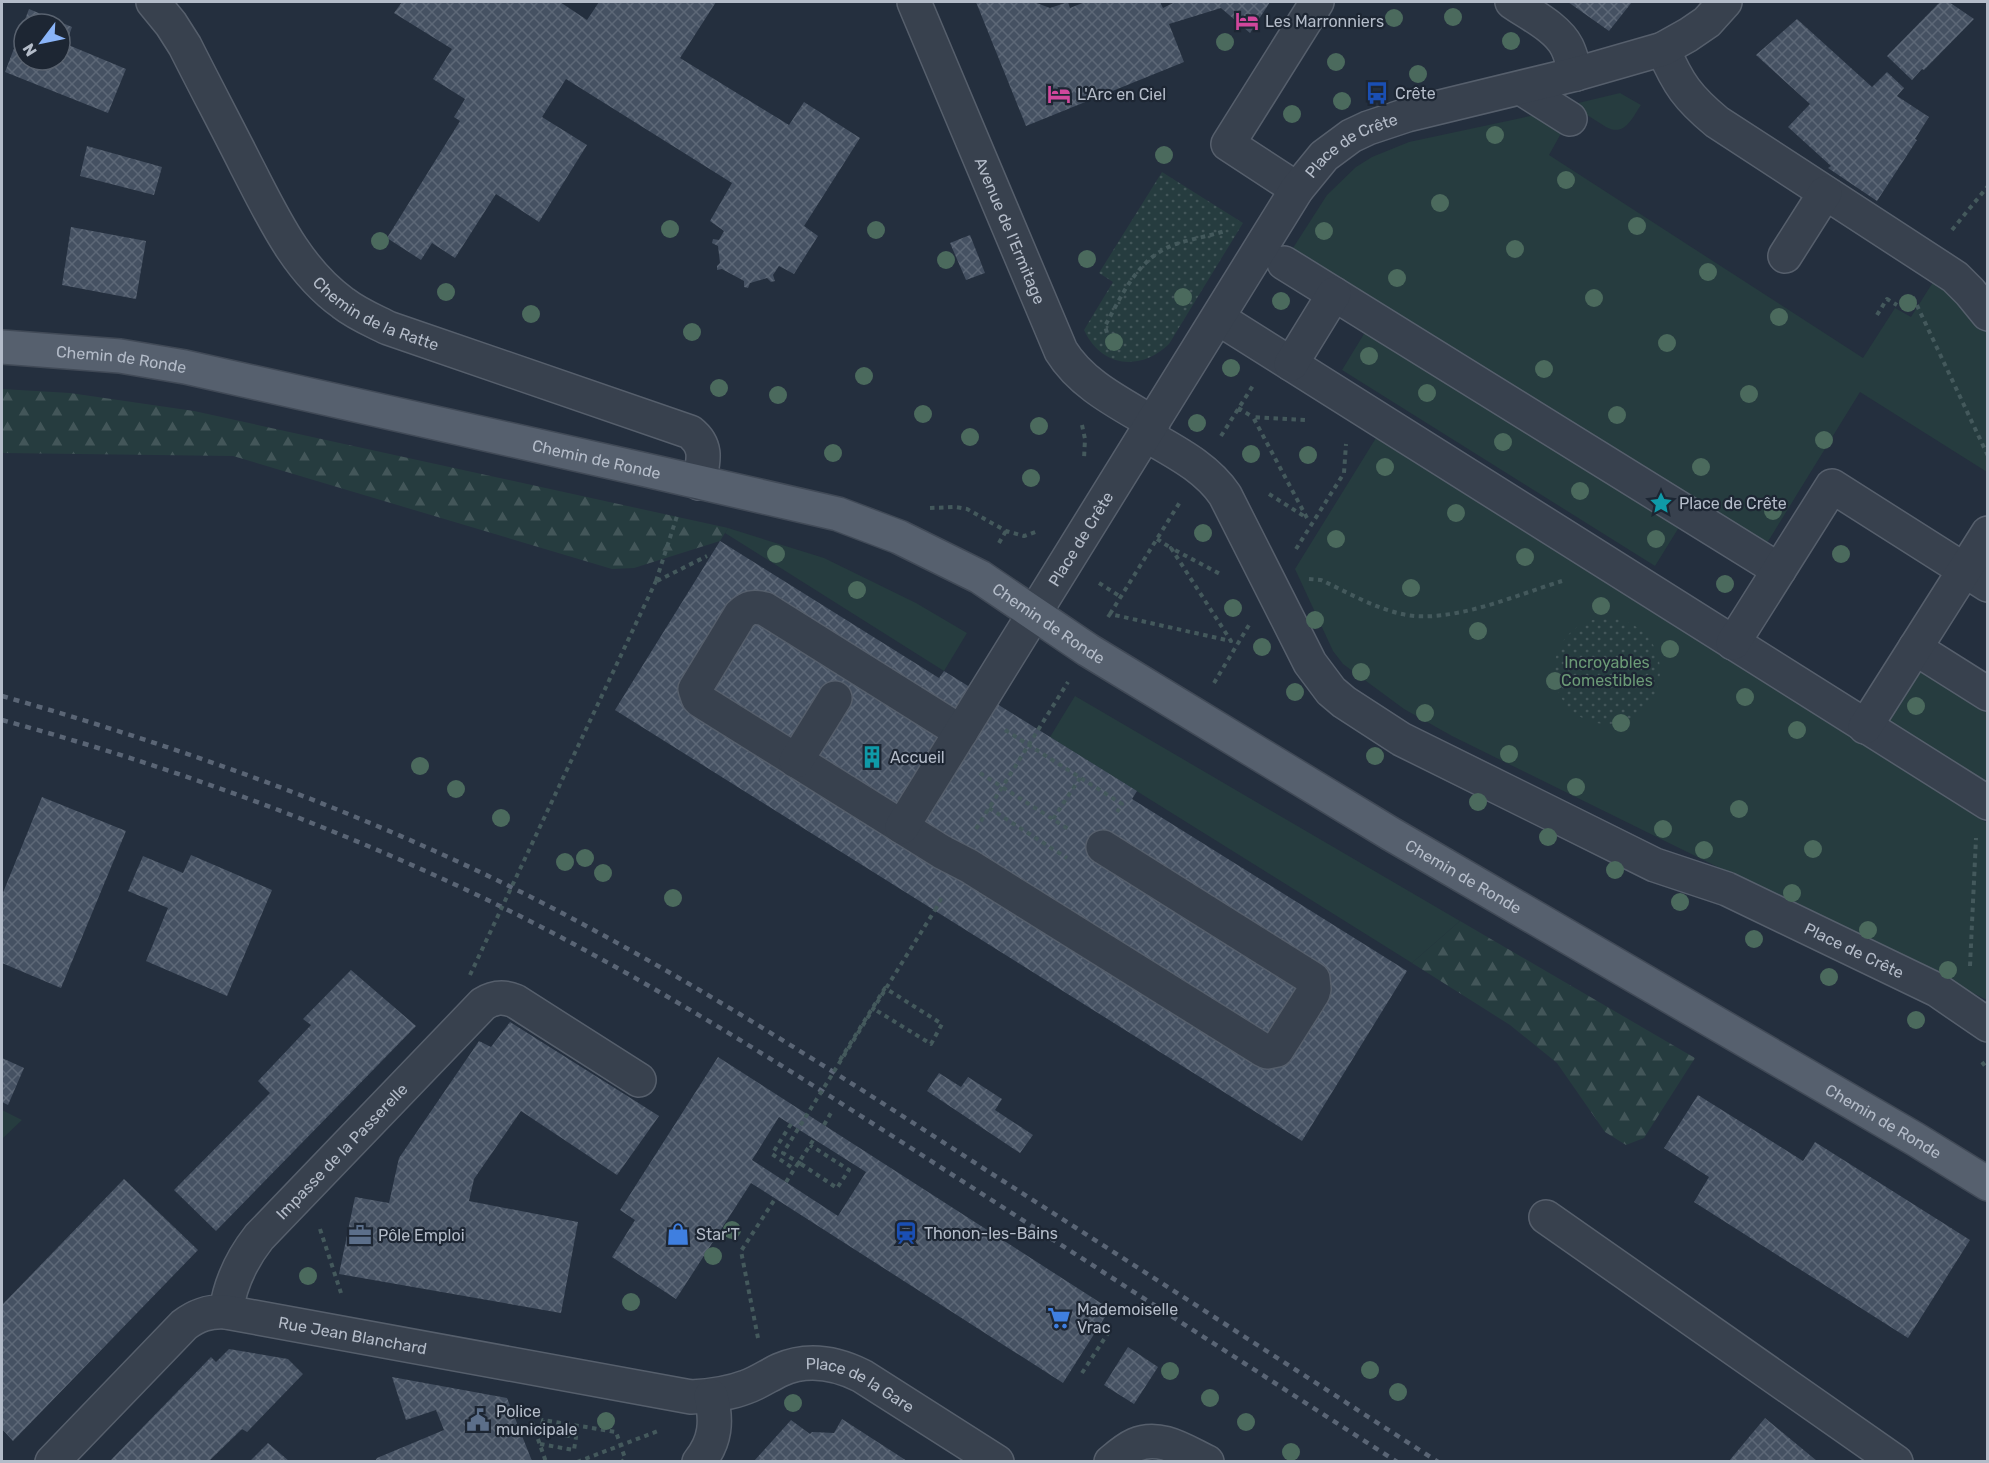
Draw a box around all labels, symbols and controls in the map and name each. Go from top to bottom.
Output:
hotel icon: Les Marronniers [1234,8,1260,34]
north arrow [12,12,72,72]
place label: Les Marronniers [1265,12,1384,31]
text: N [19,40,41,60]
bus stop icon: Crête [1364,80,1390,106]
hotel icon: L'Arc en Ciel [1046,81,1072,107]
place label: Crête [1395,84,1436,103]
place label: L'Arc en Ciel [1077,85,1166,104]
street label: Place de Crête [1301,109,1400,181]
street label: Avenue de l'Ermitage [971,154,1050,307]
street label: Chemin de la Ratte [309,272,442,354]
street label: Chemin de Ronde [55,342,188,377]
street label: Chemin de Ronde [530,435,663,483]
street label: Place de Crête [1044,488,1117,590]
place icon: Place de Crête [1648,490,1674,516]
place label: Place de Crête [1679,494,1787,513]
street label: Chemin de Ronde [989,579,1108,668]
park label: Incroyables Comestibles [1561,653,1653,690]
building icon: Accueil [859,744,885,770]
place label: Accueil [890,748,945,767]
street label: Chemin de Ronde [1402,835,1525,918]
street label: Place de Crête [1802,918,1907,982]
street label: Impasse de la Passerelle [272,1079,411,1223]
street label: Chemin de Ronde [1822,1080,1945,1163]
station icon: Thonon-les-Bains [893,1220,919,1246]
shop icon: Star'T [665,1221,691,1247]
office icon: Pôle Emploi [347,1222,373,1248]
place label: Thonon-les-Bains [924,1224,1058,1243]
place label: Star'T [696,1225,740,1244]
place label: Pôle Emploi [378,1226,465,1245]
place label: Mademoiselle Vrac [1077,1300,1178,1337]
supermarket icon: Mademoiselle Vrac [1046,1305,1072,1331]
street label: Rue Jean Blanchard [277,1312,428,1358]
street label: Place de la Gare [805,1354,918,1416]
place label: Police municipale [496,1402,577,1439]
public building icon: Police municipale [465,1407,491,1433]

